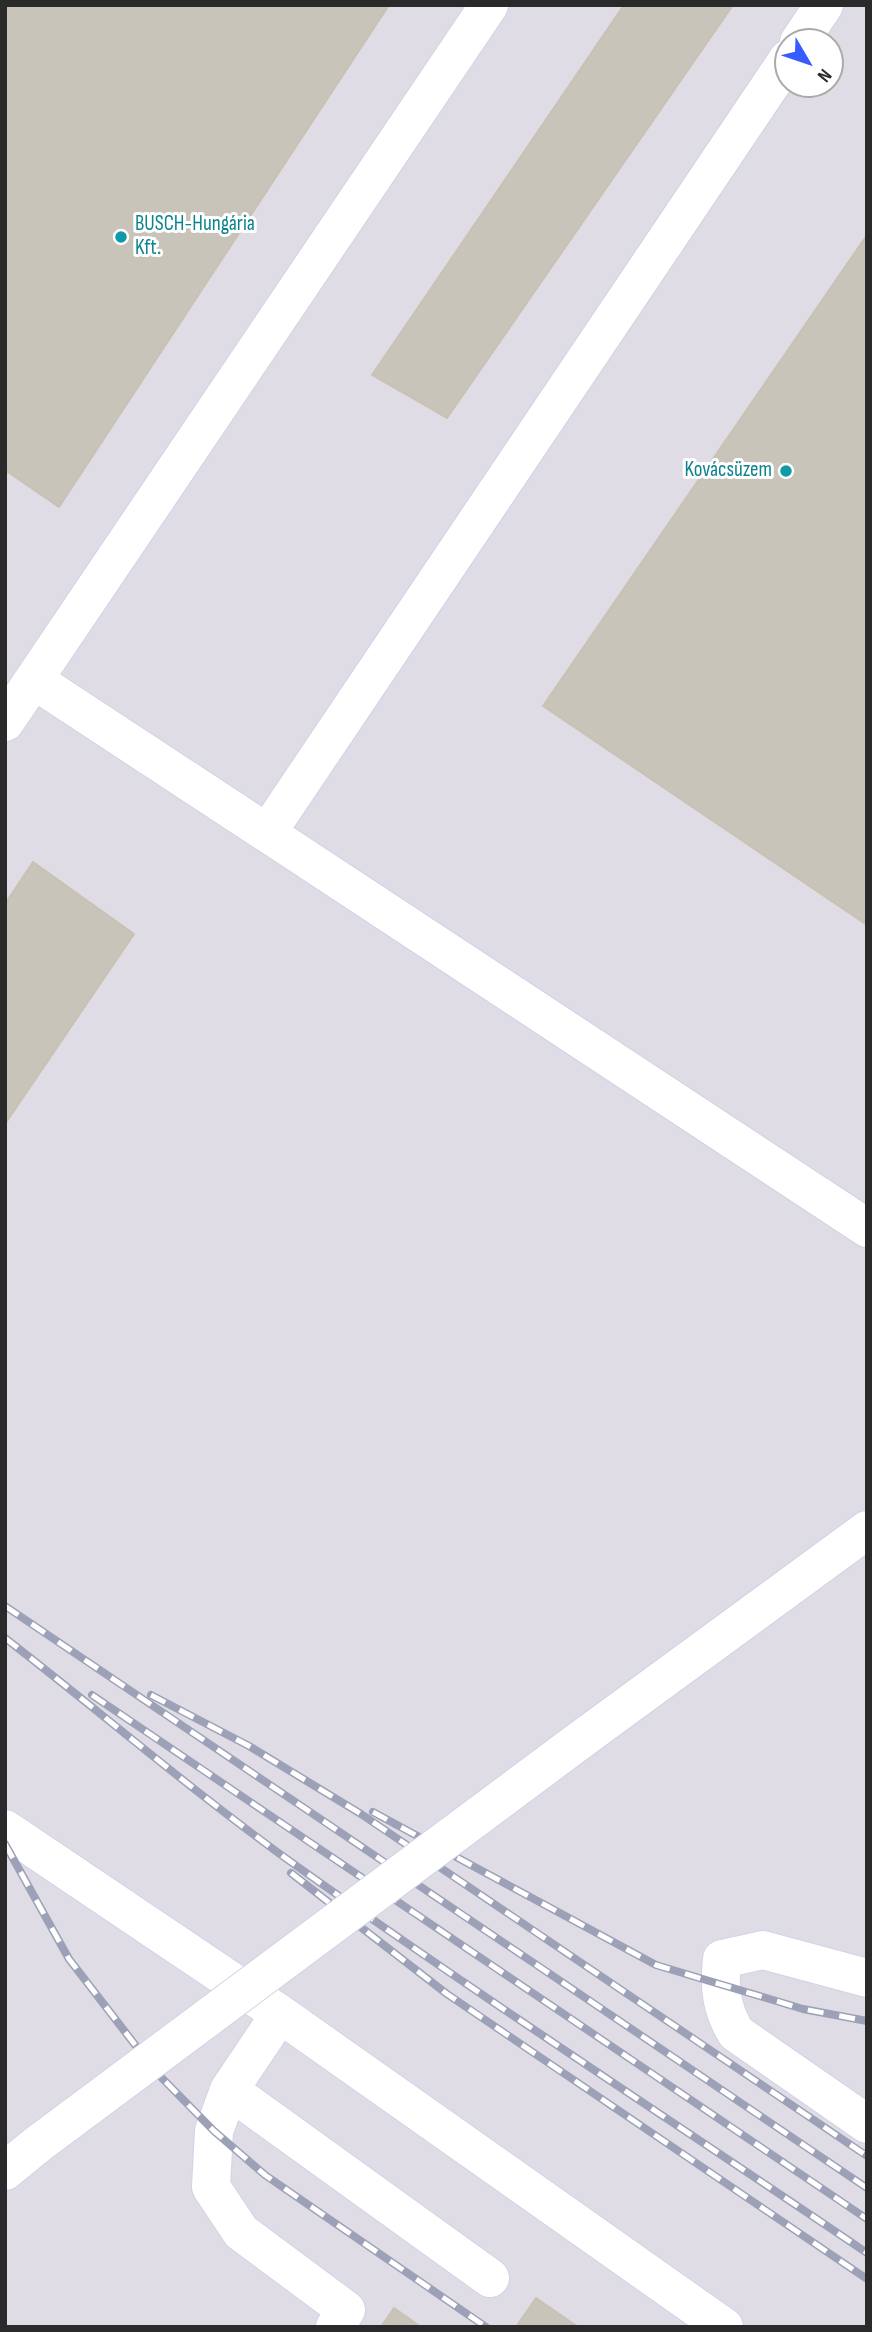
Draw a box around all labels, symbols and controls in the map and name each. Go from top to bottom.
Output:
north arrow [774,28,844,98]
text: N [812,64,836,86]
place label: BUSCH-Hungária Kft. [135,212,255,262]
marker: BUSCH-Hungária Kft. [113,229,129,245]
place label: Kovácsüzem [685,458,772,484]
marker: Kovácsüzem [778,463,794,479]

